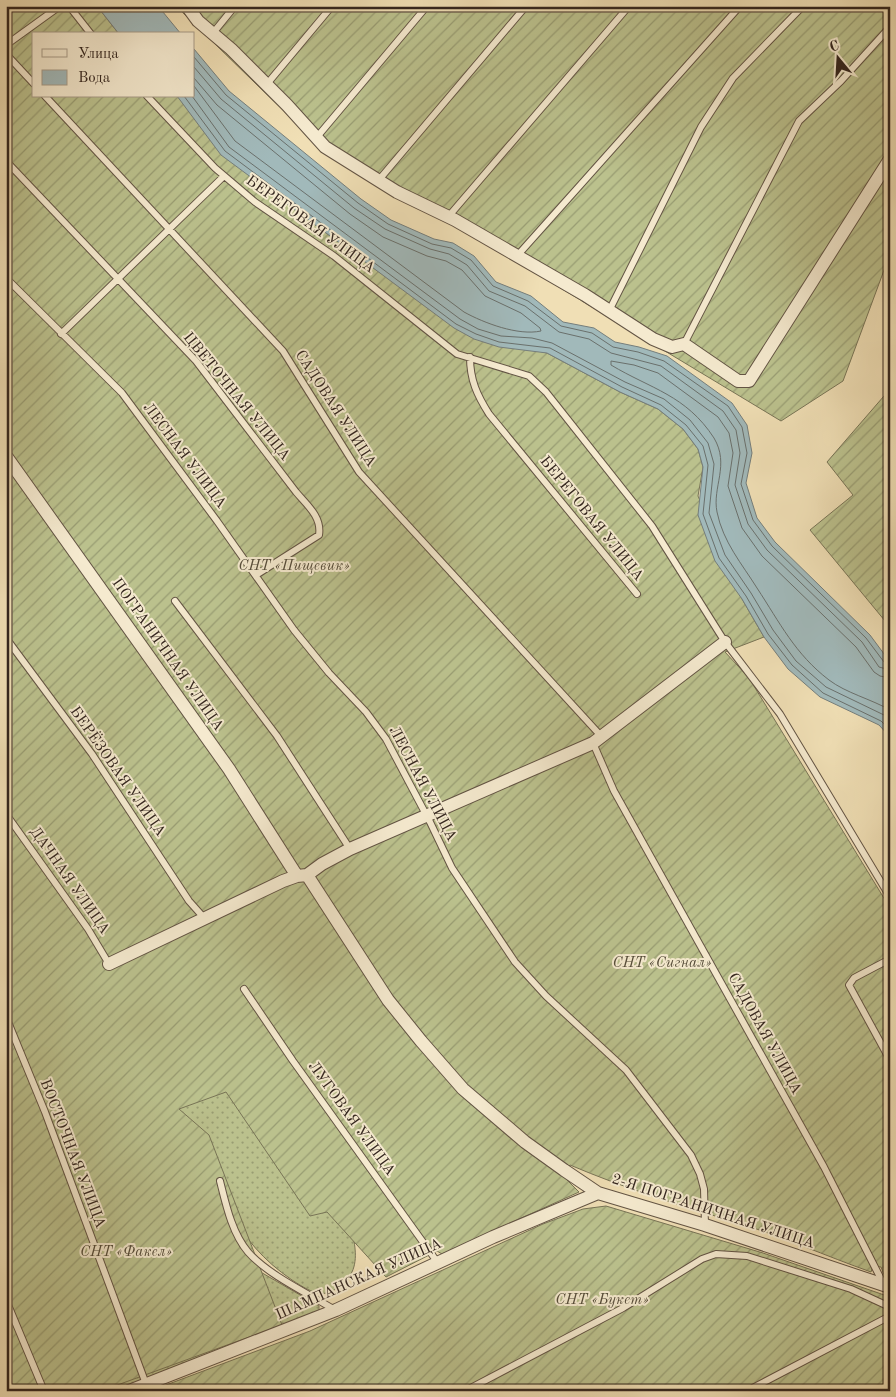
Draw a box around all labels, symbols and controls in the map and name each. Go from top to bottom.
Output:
legend [32,32,195,98]
north arrow [814,32,864,82]
text: С [828,39,841,55]
text: Улица [78,47,119,62]
text: Вода [78,71,111,86]
street label: БЕРЕГОВАЯ УЛИЦА [243,173,378,277]
street label: ЦВЕТОЧНАЯ УЛИЦА [180,330,293,464]
street label: САДОВАЯ УЛИЦА [292,348,379,471]
street label: ЛЕСНАЯ УЛИЦА [140,400,229,512]
street label: БЕРЕГОВАЯ УЛИЦА [536,454,646,585]
park label: СНТ «Пищевик» [238,559,350,574]
street label: ПОГРАНИЧНАЯ УЛИЦА [108,576,226,735]
street label: БЕРЁЗОВАЯ УЛИЦА [66,702,170,840]
street label: ЛЕСНАЯ УЛИЦА [385,724,459,844]
street label: ДАЧНАЯ УЛИЦА [26,825,112,938]
park label: СНТ «Сигнал» [612,956,712,971]
street label: САДОВАЯ УЛИЦА [724,971,804,1098]
street label: ЛУГОВАЯ УЛИЦА [305,1059,398,1179]
street label: ВОСТОЧНАЯ УЛИЦА [37,1077,108,1231]
street label: 2-Я ПОГРАНИЧНАЯ УЛИЦА [610,1172,817,1252]
street label: ШАМПАНСКАЯ УЛИЦА [274,1236,445,1323]
park label: СНТ «Факел» [80,1245,172,1260]
park label: СНТ «Букет» [555,1293,649,1308]

